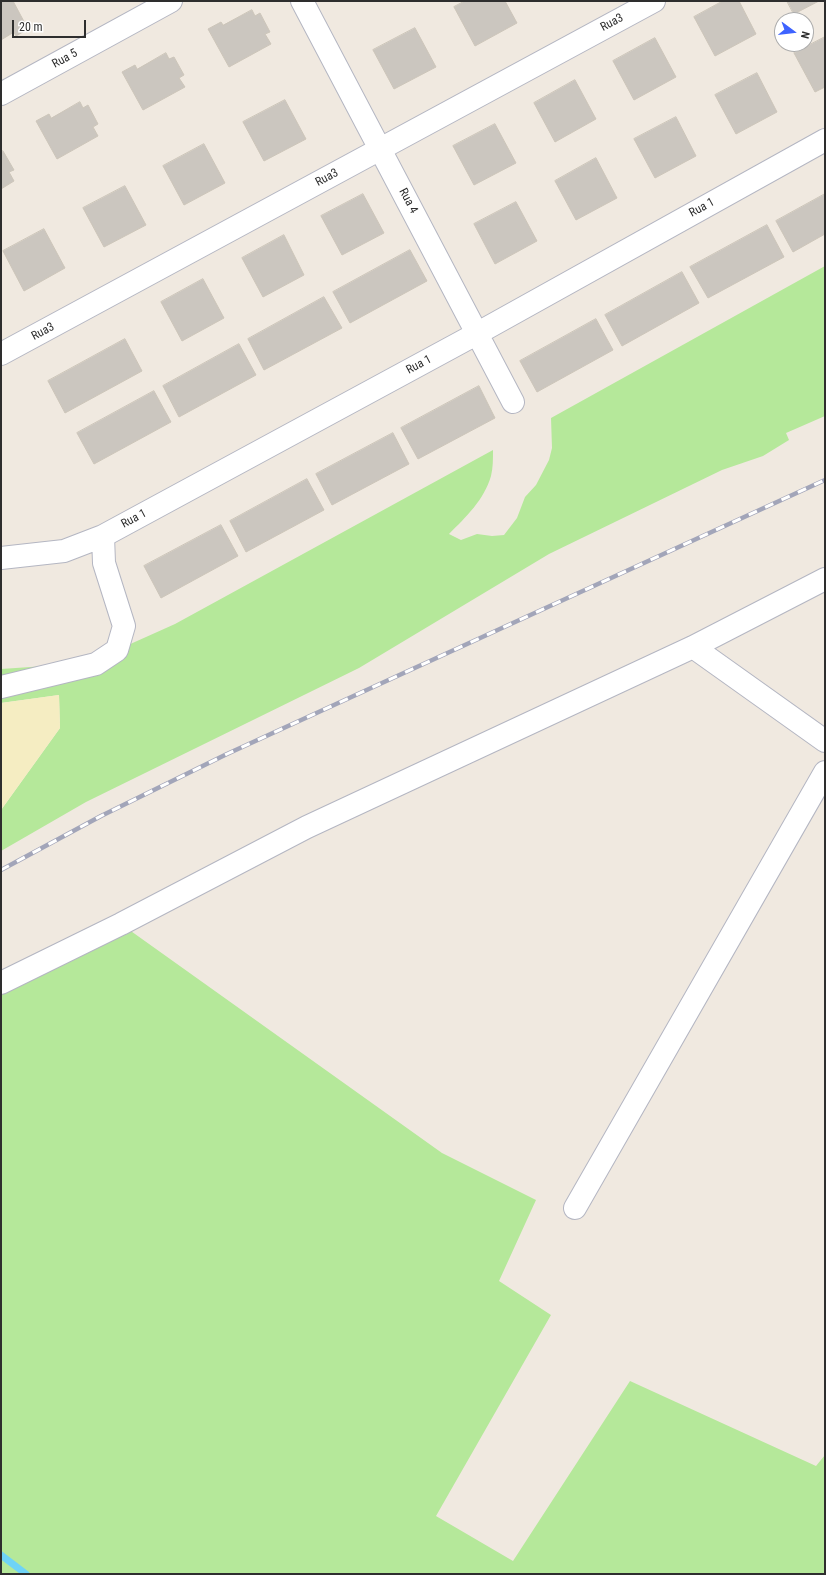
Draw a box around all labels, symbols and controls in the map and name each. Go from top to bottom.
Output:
street label: Rua3 [598,11,626,35]
scale bar [14,12,88,38]
north arrow [774,12,814,52]
text: 20 m [19,20,43,34]
text: N [798,30,812,40]
street label: Rua 5 [50,46,80,72]
street label: Rua3 [313,166,341,190]
street label: Rua 4 [395,186,421,216]
street label: Rua 1 [687,195,717,221]
street label: Rua3 [29,320,57,344]
street label: Rua 1 [404,352,434,378]
street label: Rua 1 [119,506,149,532]

